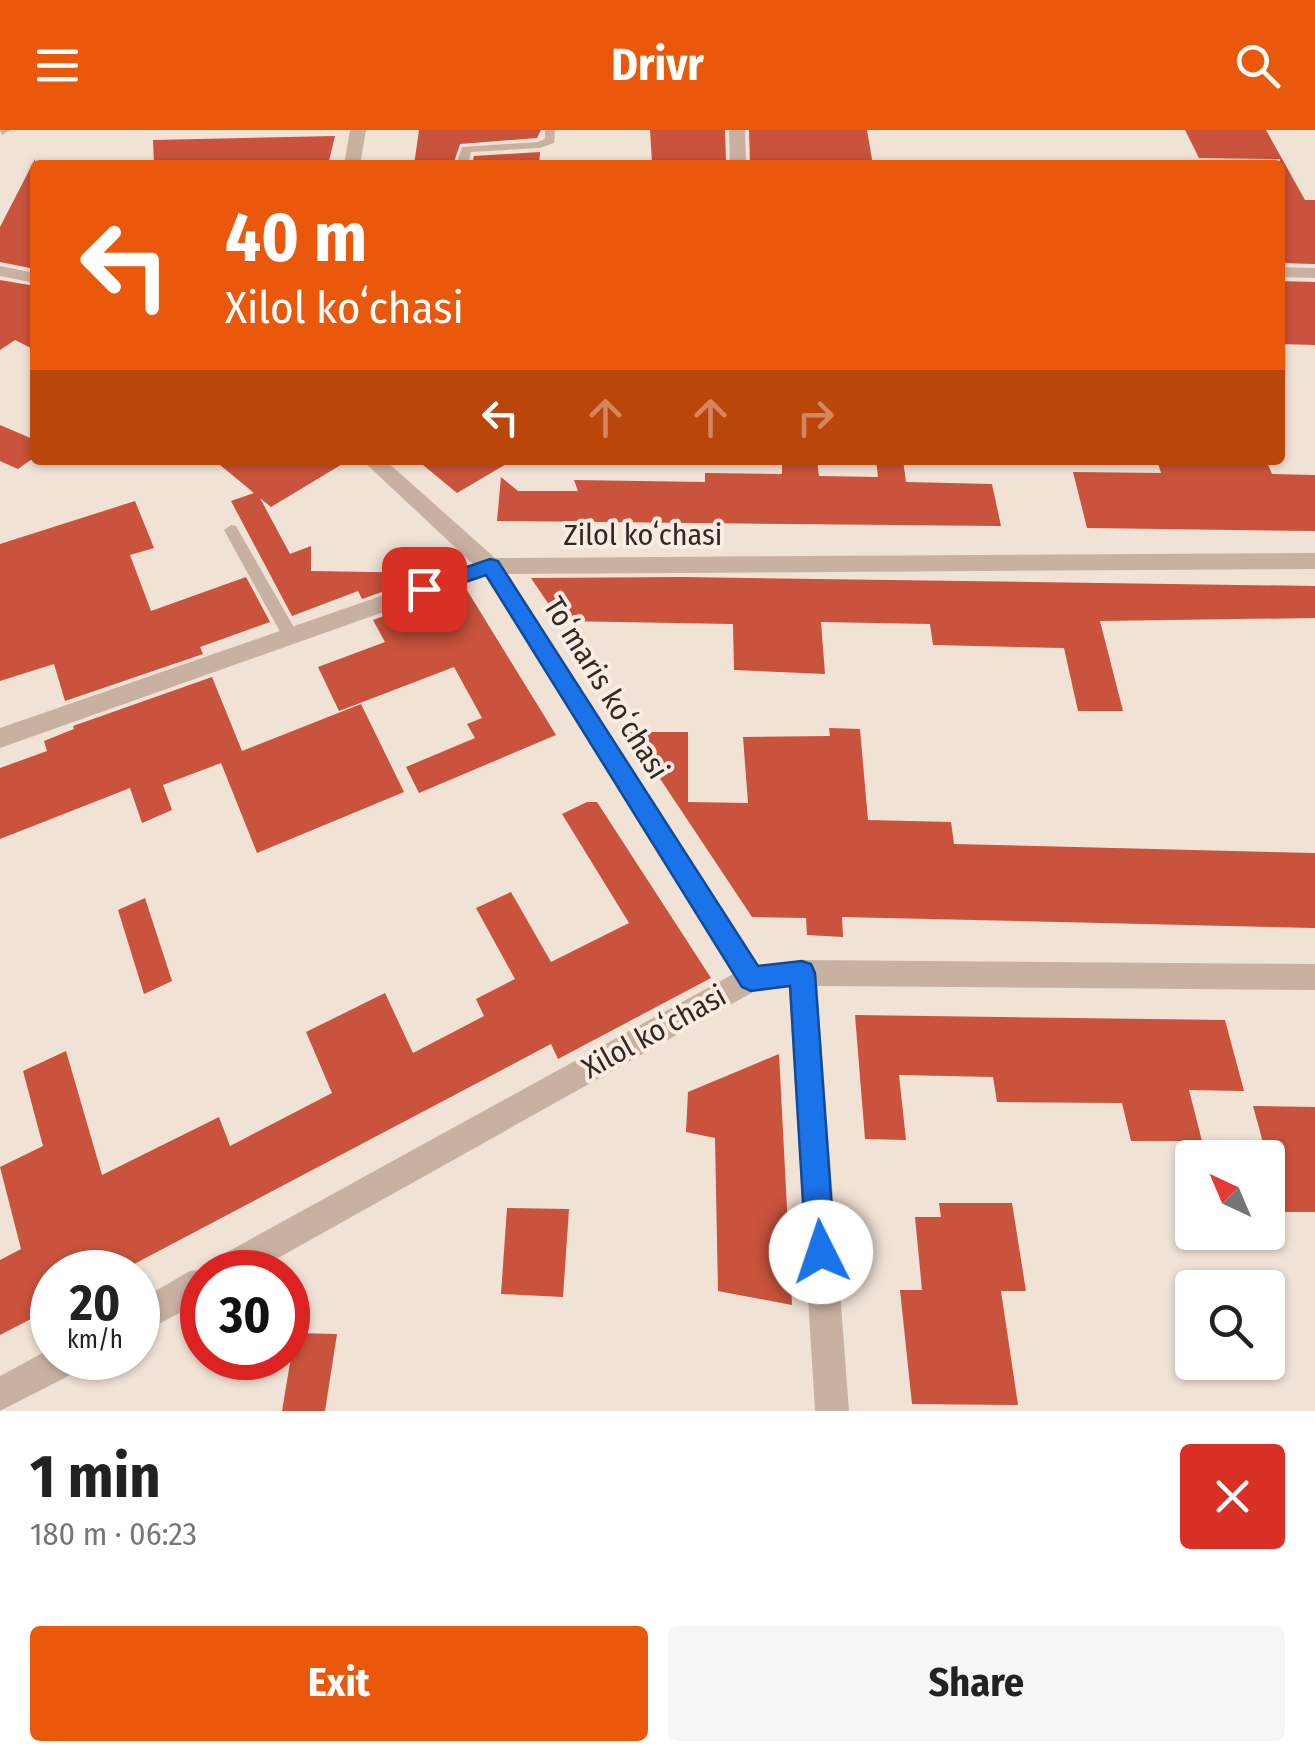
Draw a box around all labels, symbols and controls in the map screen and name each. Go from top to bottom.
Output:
icon: menu [30,38,85,93]
text: Drivr [611,38,704,92]
icon: search [1230,38,1285,93]
text: 40 m [225,196,367,280]
icon: left [60,200,190,330]
text: Xilol koʻchasi [225,281,464,335]
icon: left [473,390,528,445]
icon: ahead [578,390,633,445]
icon: ahead [683,390,738,445]
icon: right [788,390,843,445]
street label: Zilol koʻchasi [564,517,722,553]
pin [382,547,467,632]
icon: arrive [397,562,452,617]
street label: Toʻmaris koʻchasi [536,590,676,786]
street label: Xilol koʻchasi [576,978,732,1086]
north arrow [1175,1140,1285,1250]
map controls [1175,1140,1285,1380]
position arrow [769,1200,873,1304]
speed limit sign: 30 [180,1250,310,1380]
button: search [1175,1270,1285,1380]
text: 20 [70,1273,120,1333]
text: km/h [67,1325,123,1355]
text: 1 min [30,1441,161,1513]
button: close [1180,1444,1285,1549]
text: 180 m · 06:23 [30,1515,197,1553]
button: Exit [30,1626,648,1741]
button: Share [668,1626,1285,1741]

